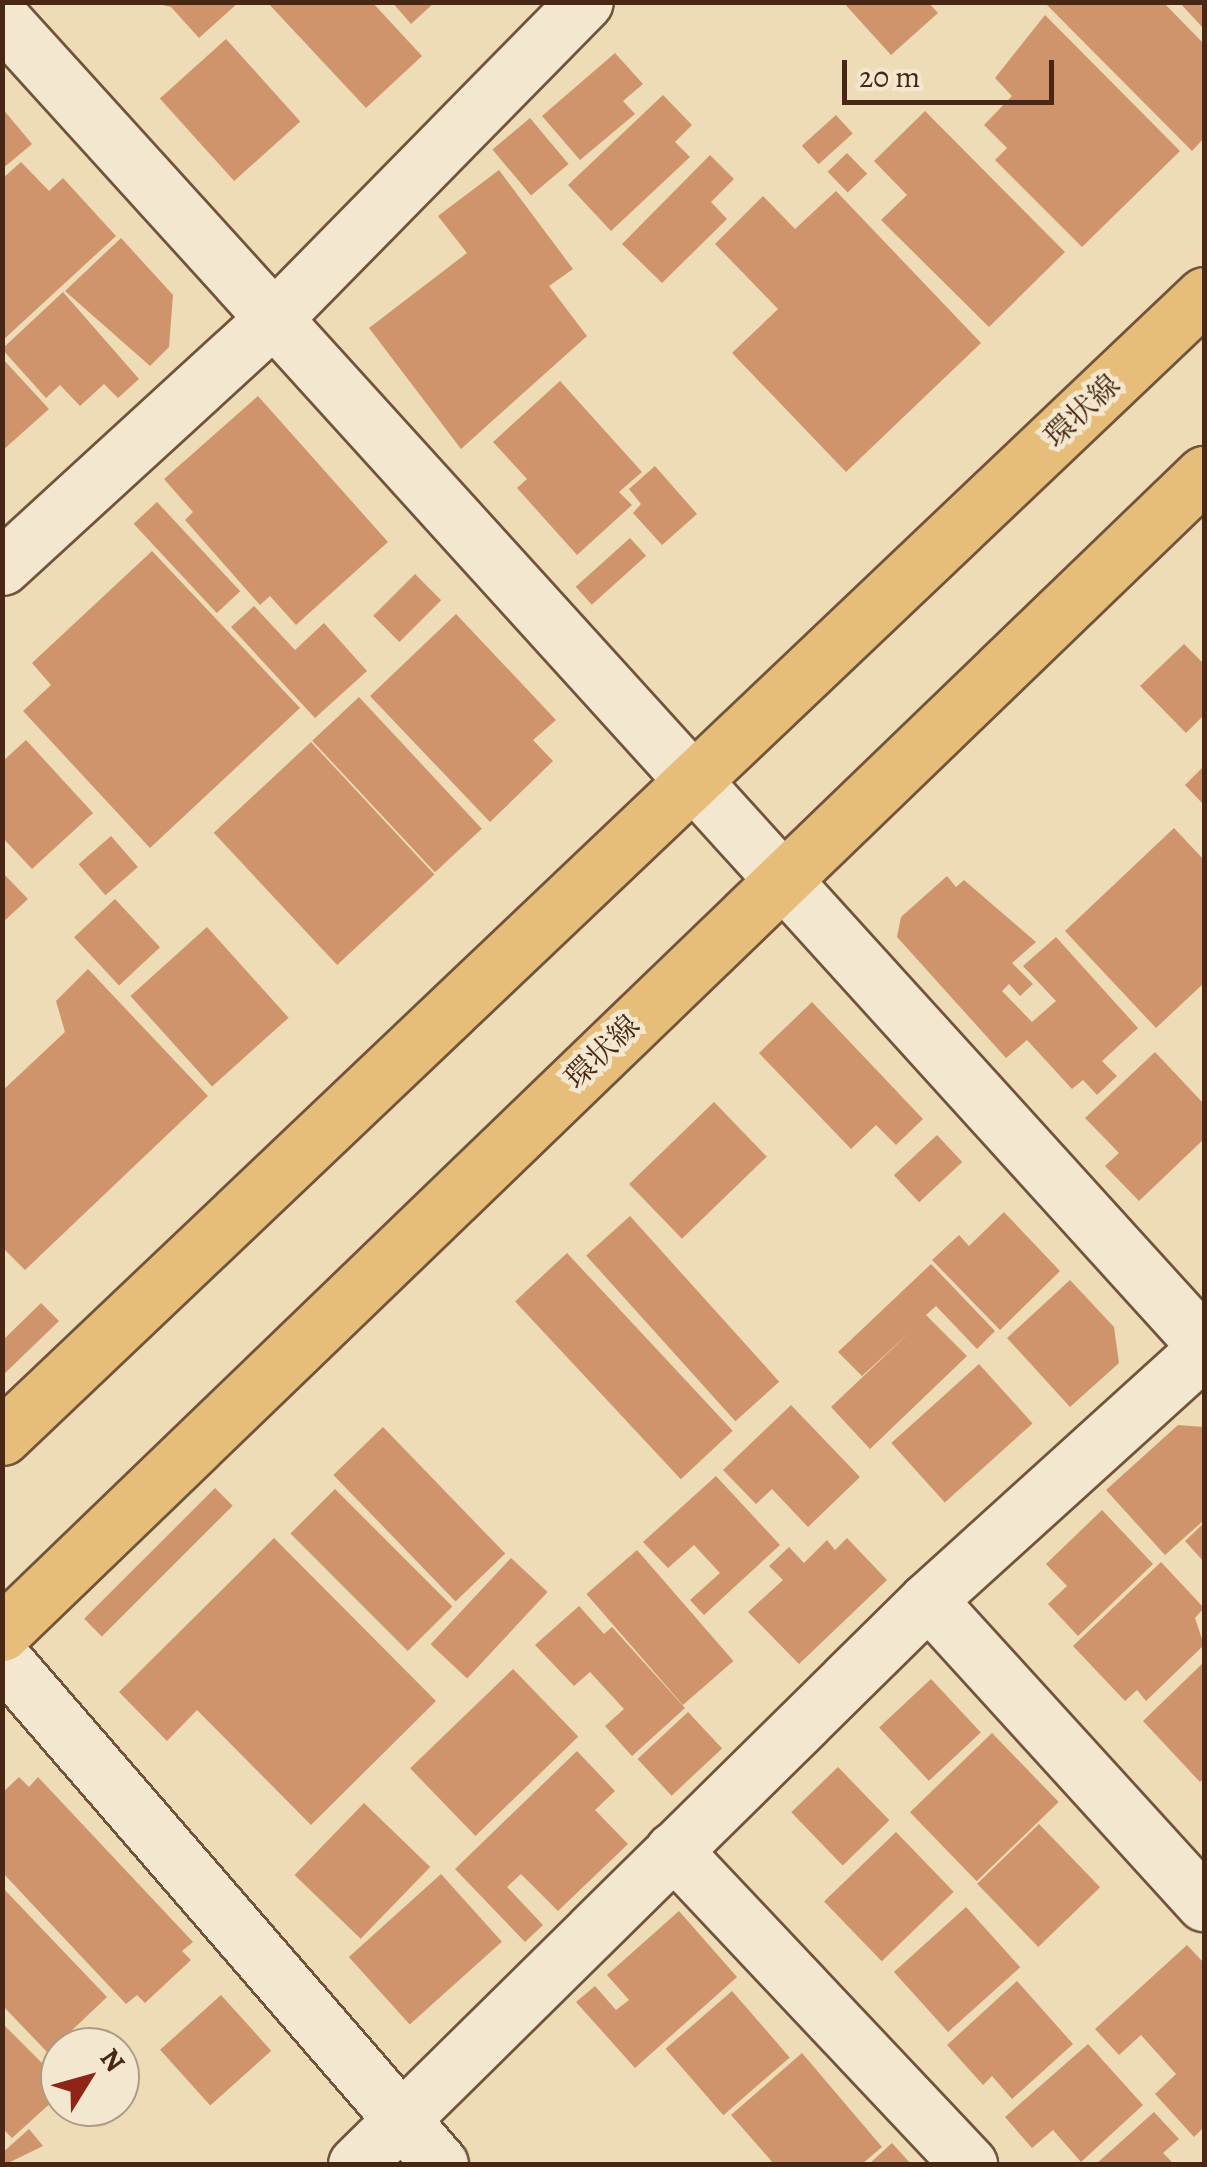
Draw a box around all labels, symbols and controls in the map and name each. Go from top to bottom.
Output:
scale bar [847,40,1060,102]
text: 20 m [859,57,920,97]
street label: 環状線 [1037,367,1127,455]
street label: 環状線 [557,1008,647,1096]
north arrow [40,2027,140,2127]
text: N [91,2041,134,2080]

